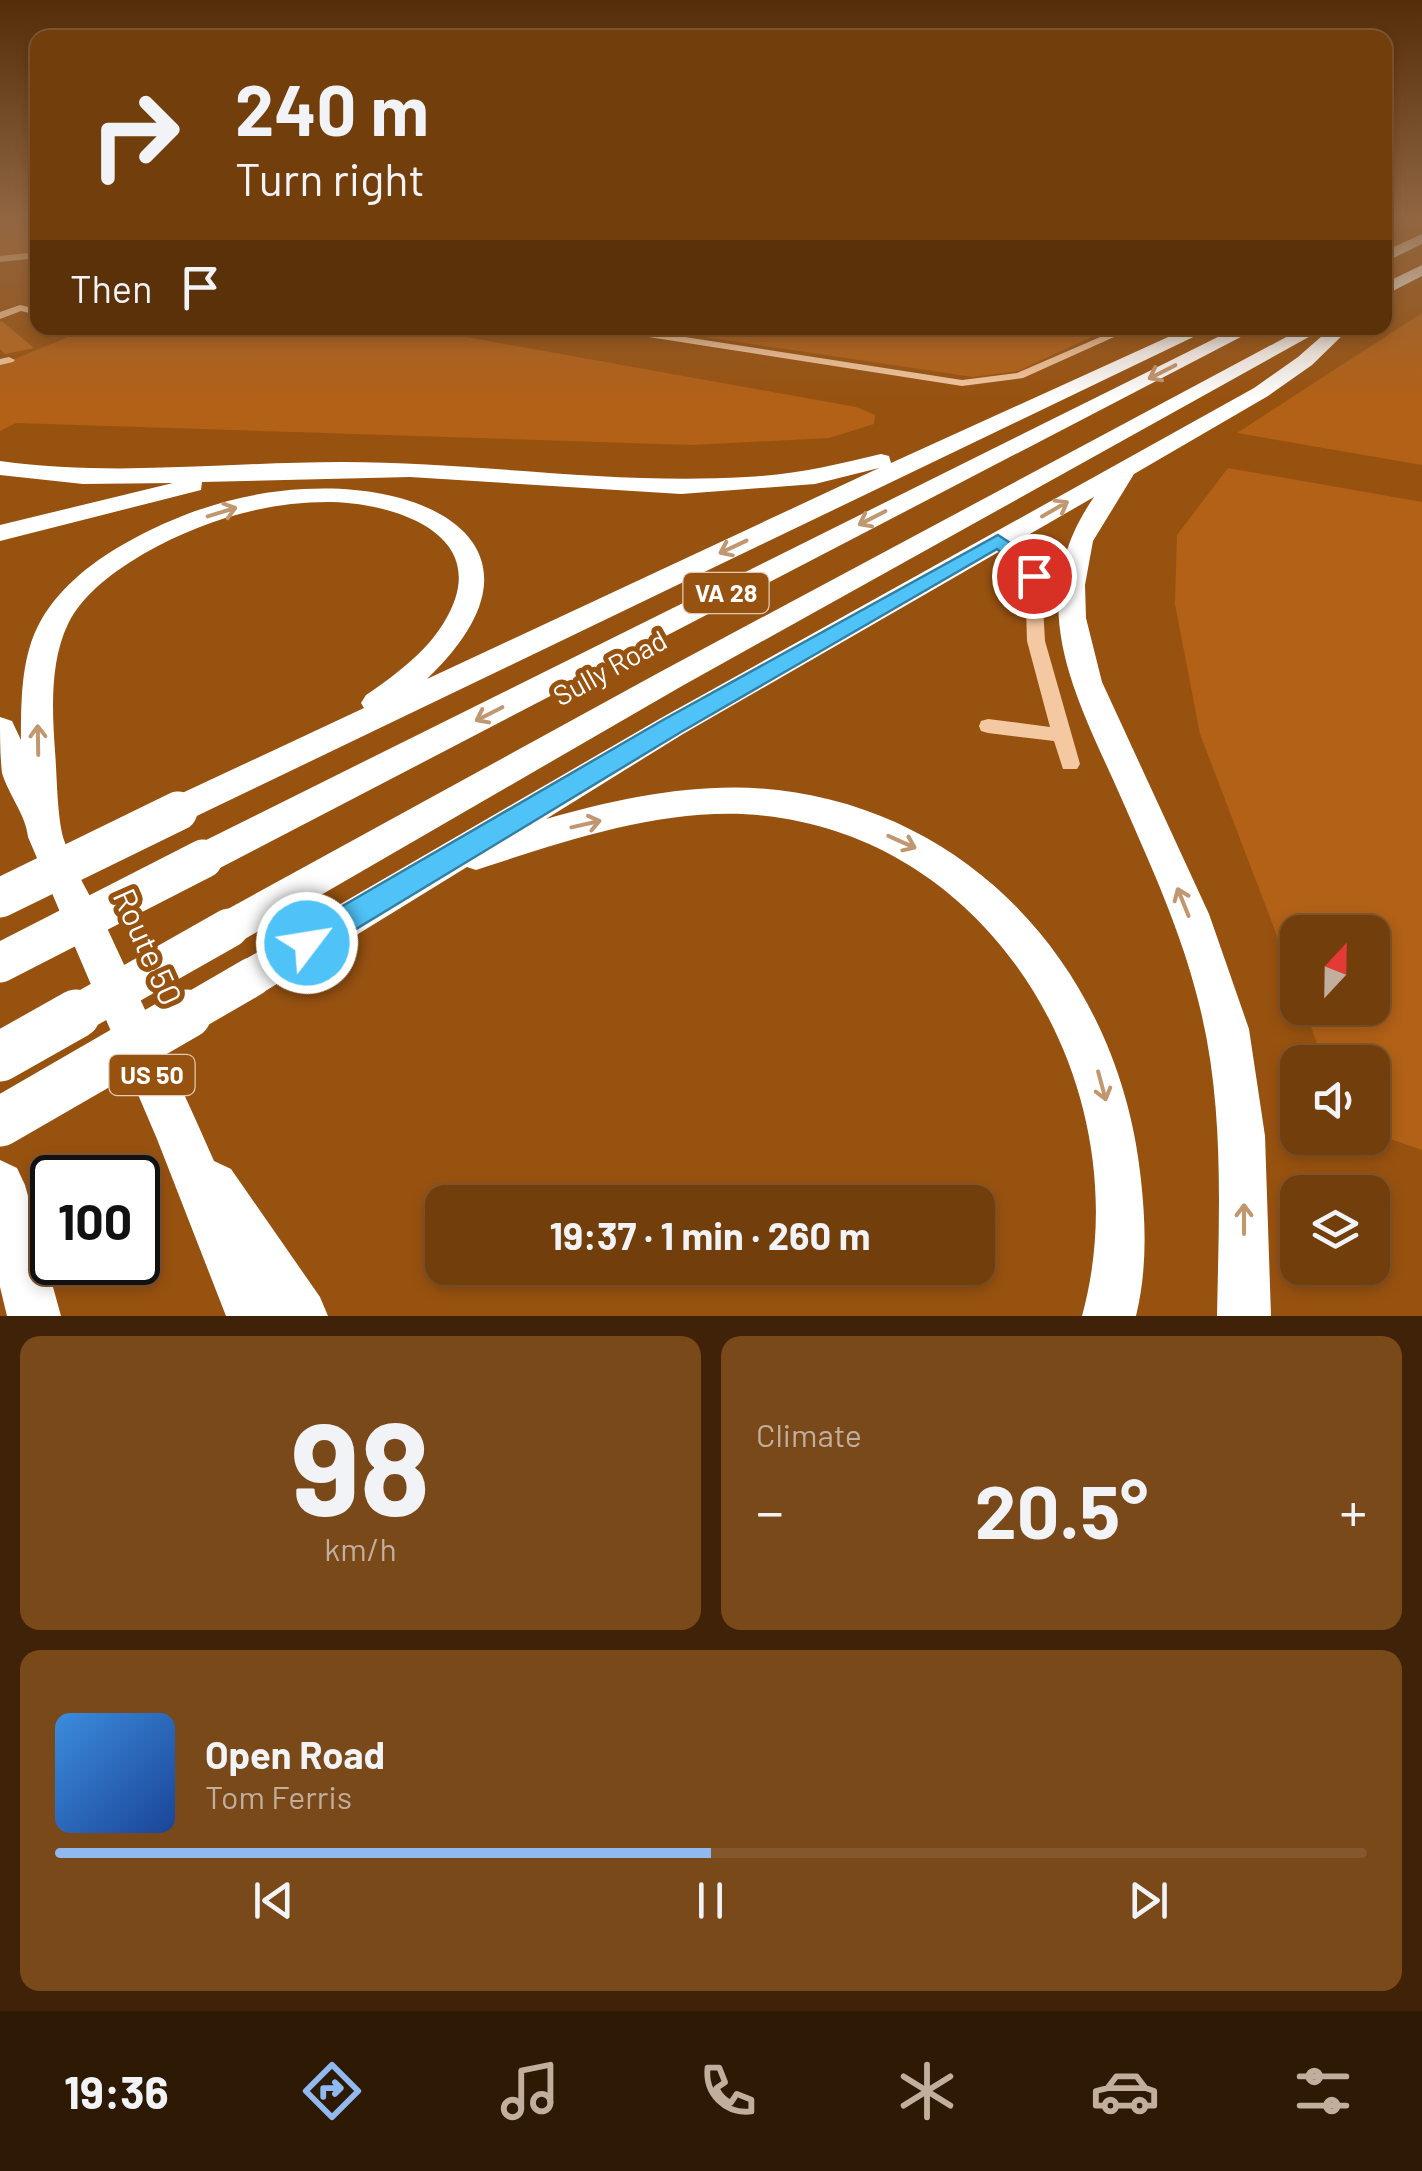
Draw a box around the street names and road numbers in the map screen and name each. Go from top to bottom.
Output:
road number: VA 28 [684,573,768,613]
street label: Sully Road [547,622,672,712]
street label: Route 50 [106,882,191,1010]
road number: US 50 [110,1055,194,1095]

